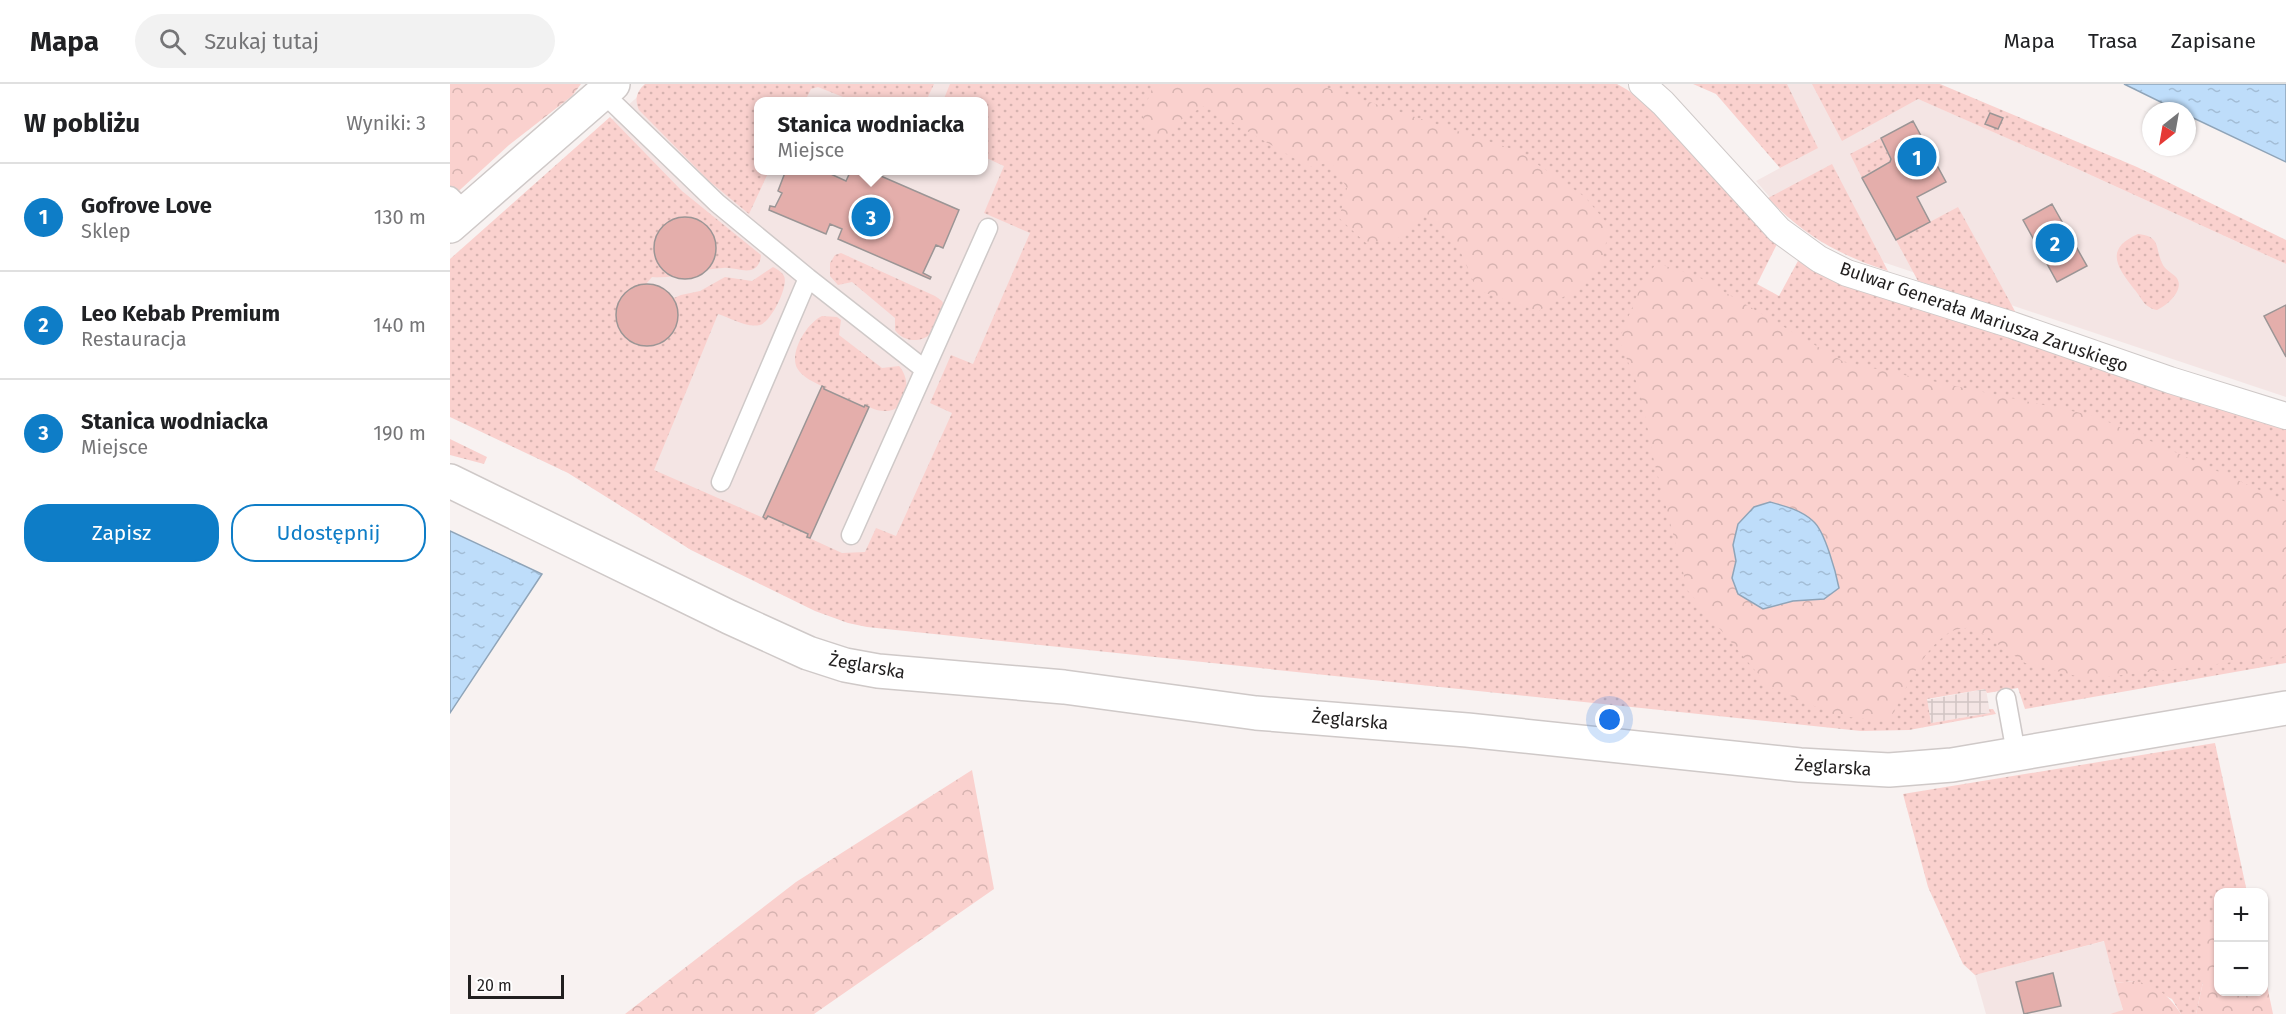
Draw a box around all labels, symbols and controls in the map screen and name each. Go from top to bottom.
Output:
search box [135,14,555,68]
text: Mapa [30,25,99,58]
icon: search [156,25,189,58]
text: Szukaj tutaj [204,28,319,55]
text: Mapa [2003,28,2055,54]
text: Trasa [2088,28,2138,54]
text: Zapisane [2171,28,2256,54]
popup [754,97,988,175]
north arrow [2142,102,2196,156]
text: W pobliżu [24,108,140,139]
text: Wyniki: 3 [346,111,426,135]
text: Stanica wodniacka [777,111,965,138]
pin: 1 [1898,134,1936,180]
text: Miejsce [777,138,844,162]
text: Gofrove Love [81,192,212,219]
pin: 3 [852,194,890,240]
text: 1 [39,205,48,229]
text: 130 m [374,205,426,229]
text: Sklep [81,219,131,243]
pin: 2 [2036,220,2074,266]
street label: Bulwar Generała Mariusza Zaruskiego [1837,257,2131,377]
text: Leo Kebab Premium [81,300,280,327]
text: 2 [38,313,49,337]
text: 140 m [373,313,426,337]
text: Restauracja [81,327,187,351]
text: Stanica wodniacka [81,408,268,435]
text: 3 [38,421,49,445]
text: 190 m [373,421,426,445]
text: Miejsce [81,435,148,459]
button: Zapisz [24,504,219,562]
button: Udostępnij [231,504,426,562]
street label: Żeglarska [827,648,907,684]
your location [1595,705,1624,734]
street label: Żeglarska [1311,706,1389,734]
street label: Żeglarska [1794,753,1872,781]
map controls [2214,888,2268,996]
button: + [2214,888,2268,942]
button: − [2214,942,2268,996]
scale bar [468,972,564,1000]
text: 20 m [477,976,512,995]

